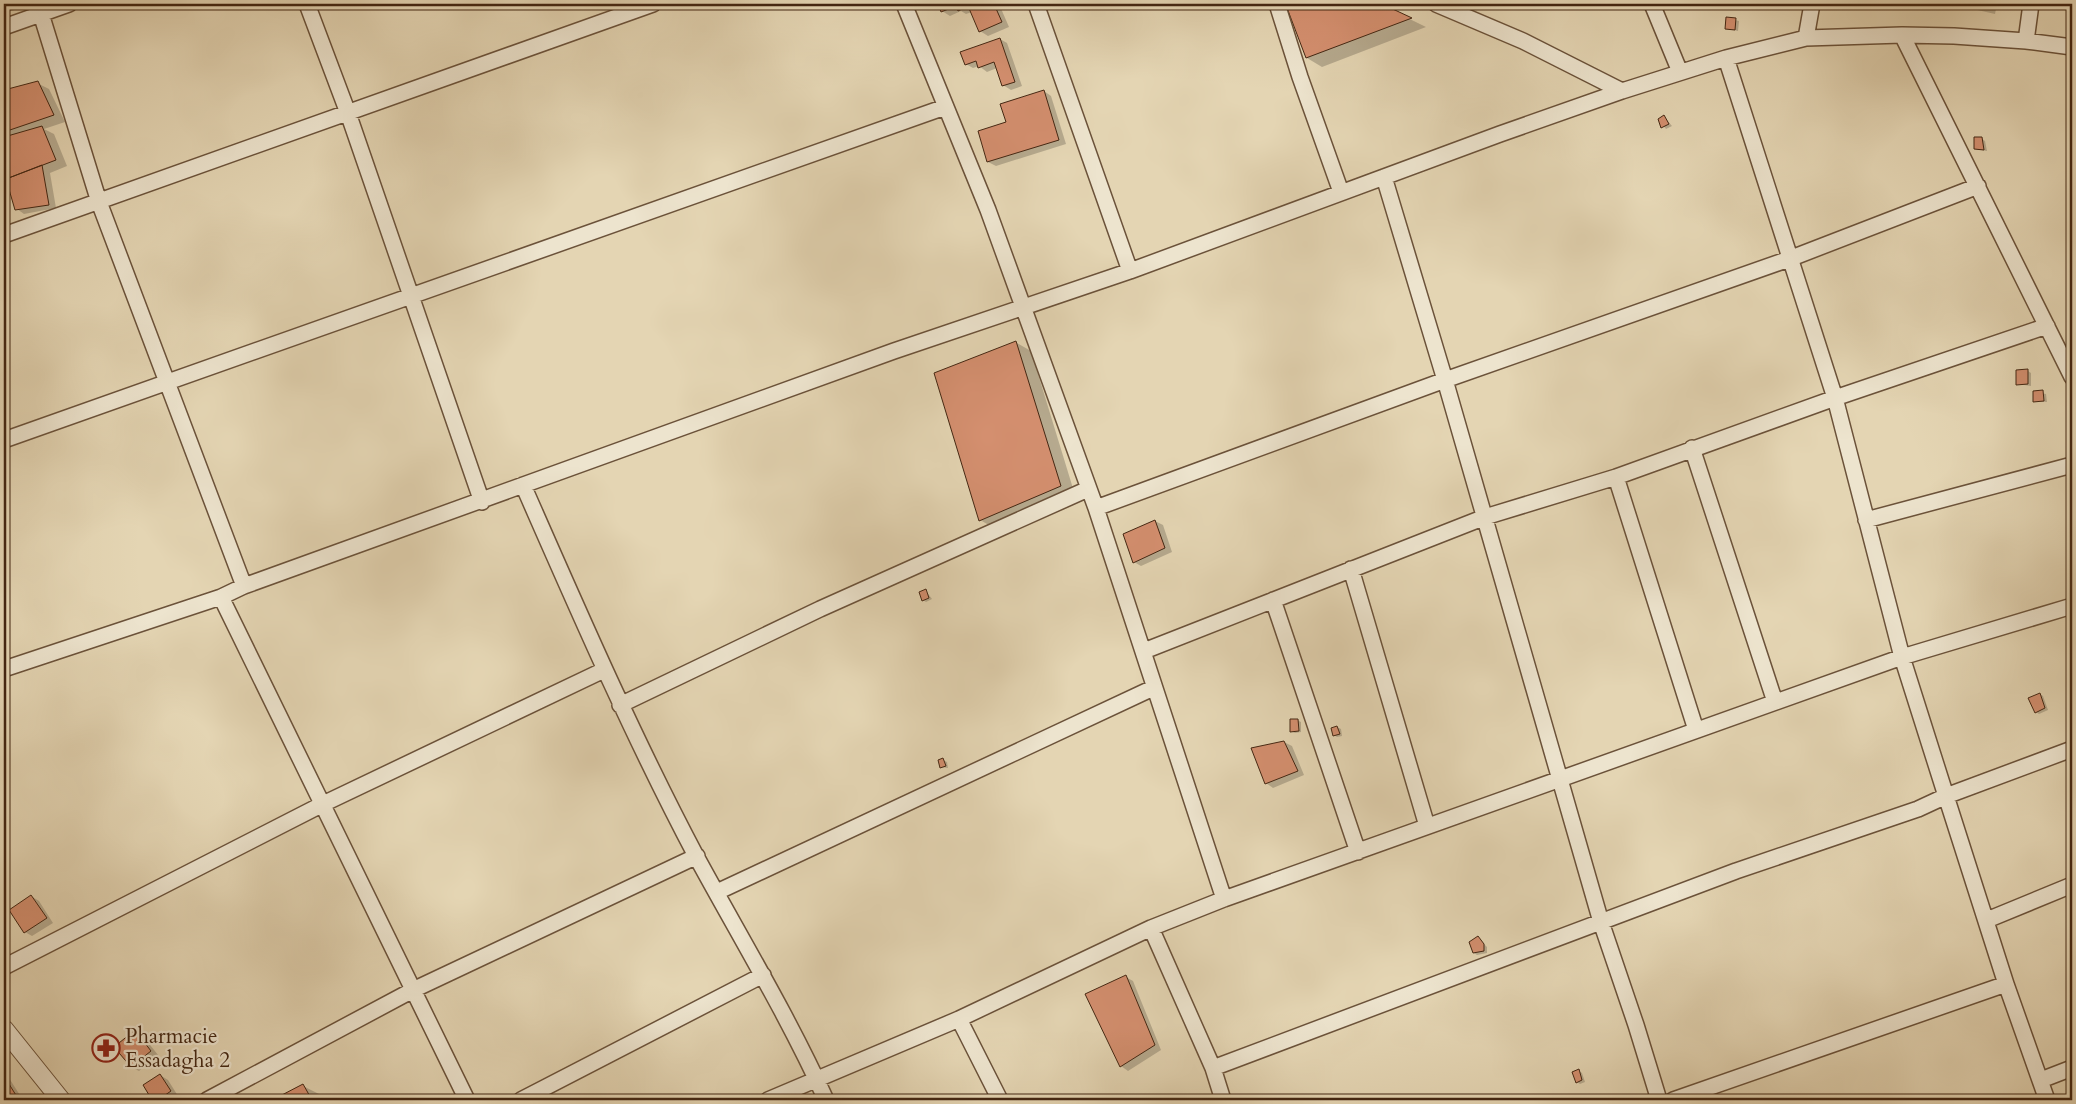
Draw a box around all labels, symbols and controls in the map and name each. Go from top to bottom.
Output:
place label: Pharmacie Essadagha 2 [125,1022,230,1075]
pharmacy icon: Pharmacie Essadagha 2 [91,1033,121,1063]

